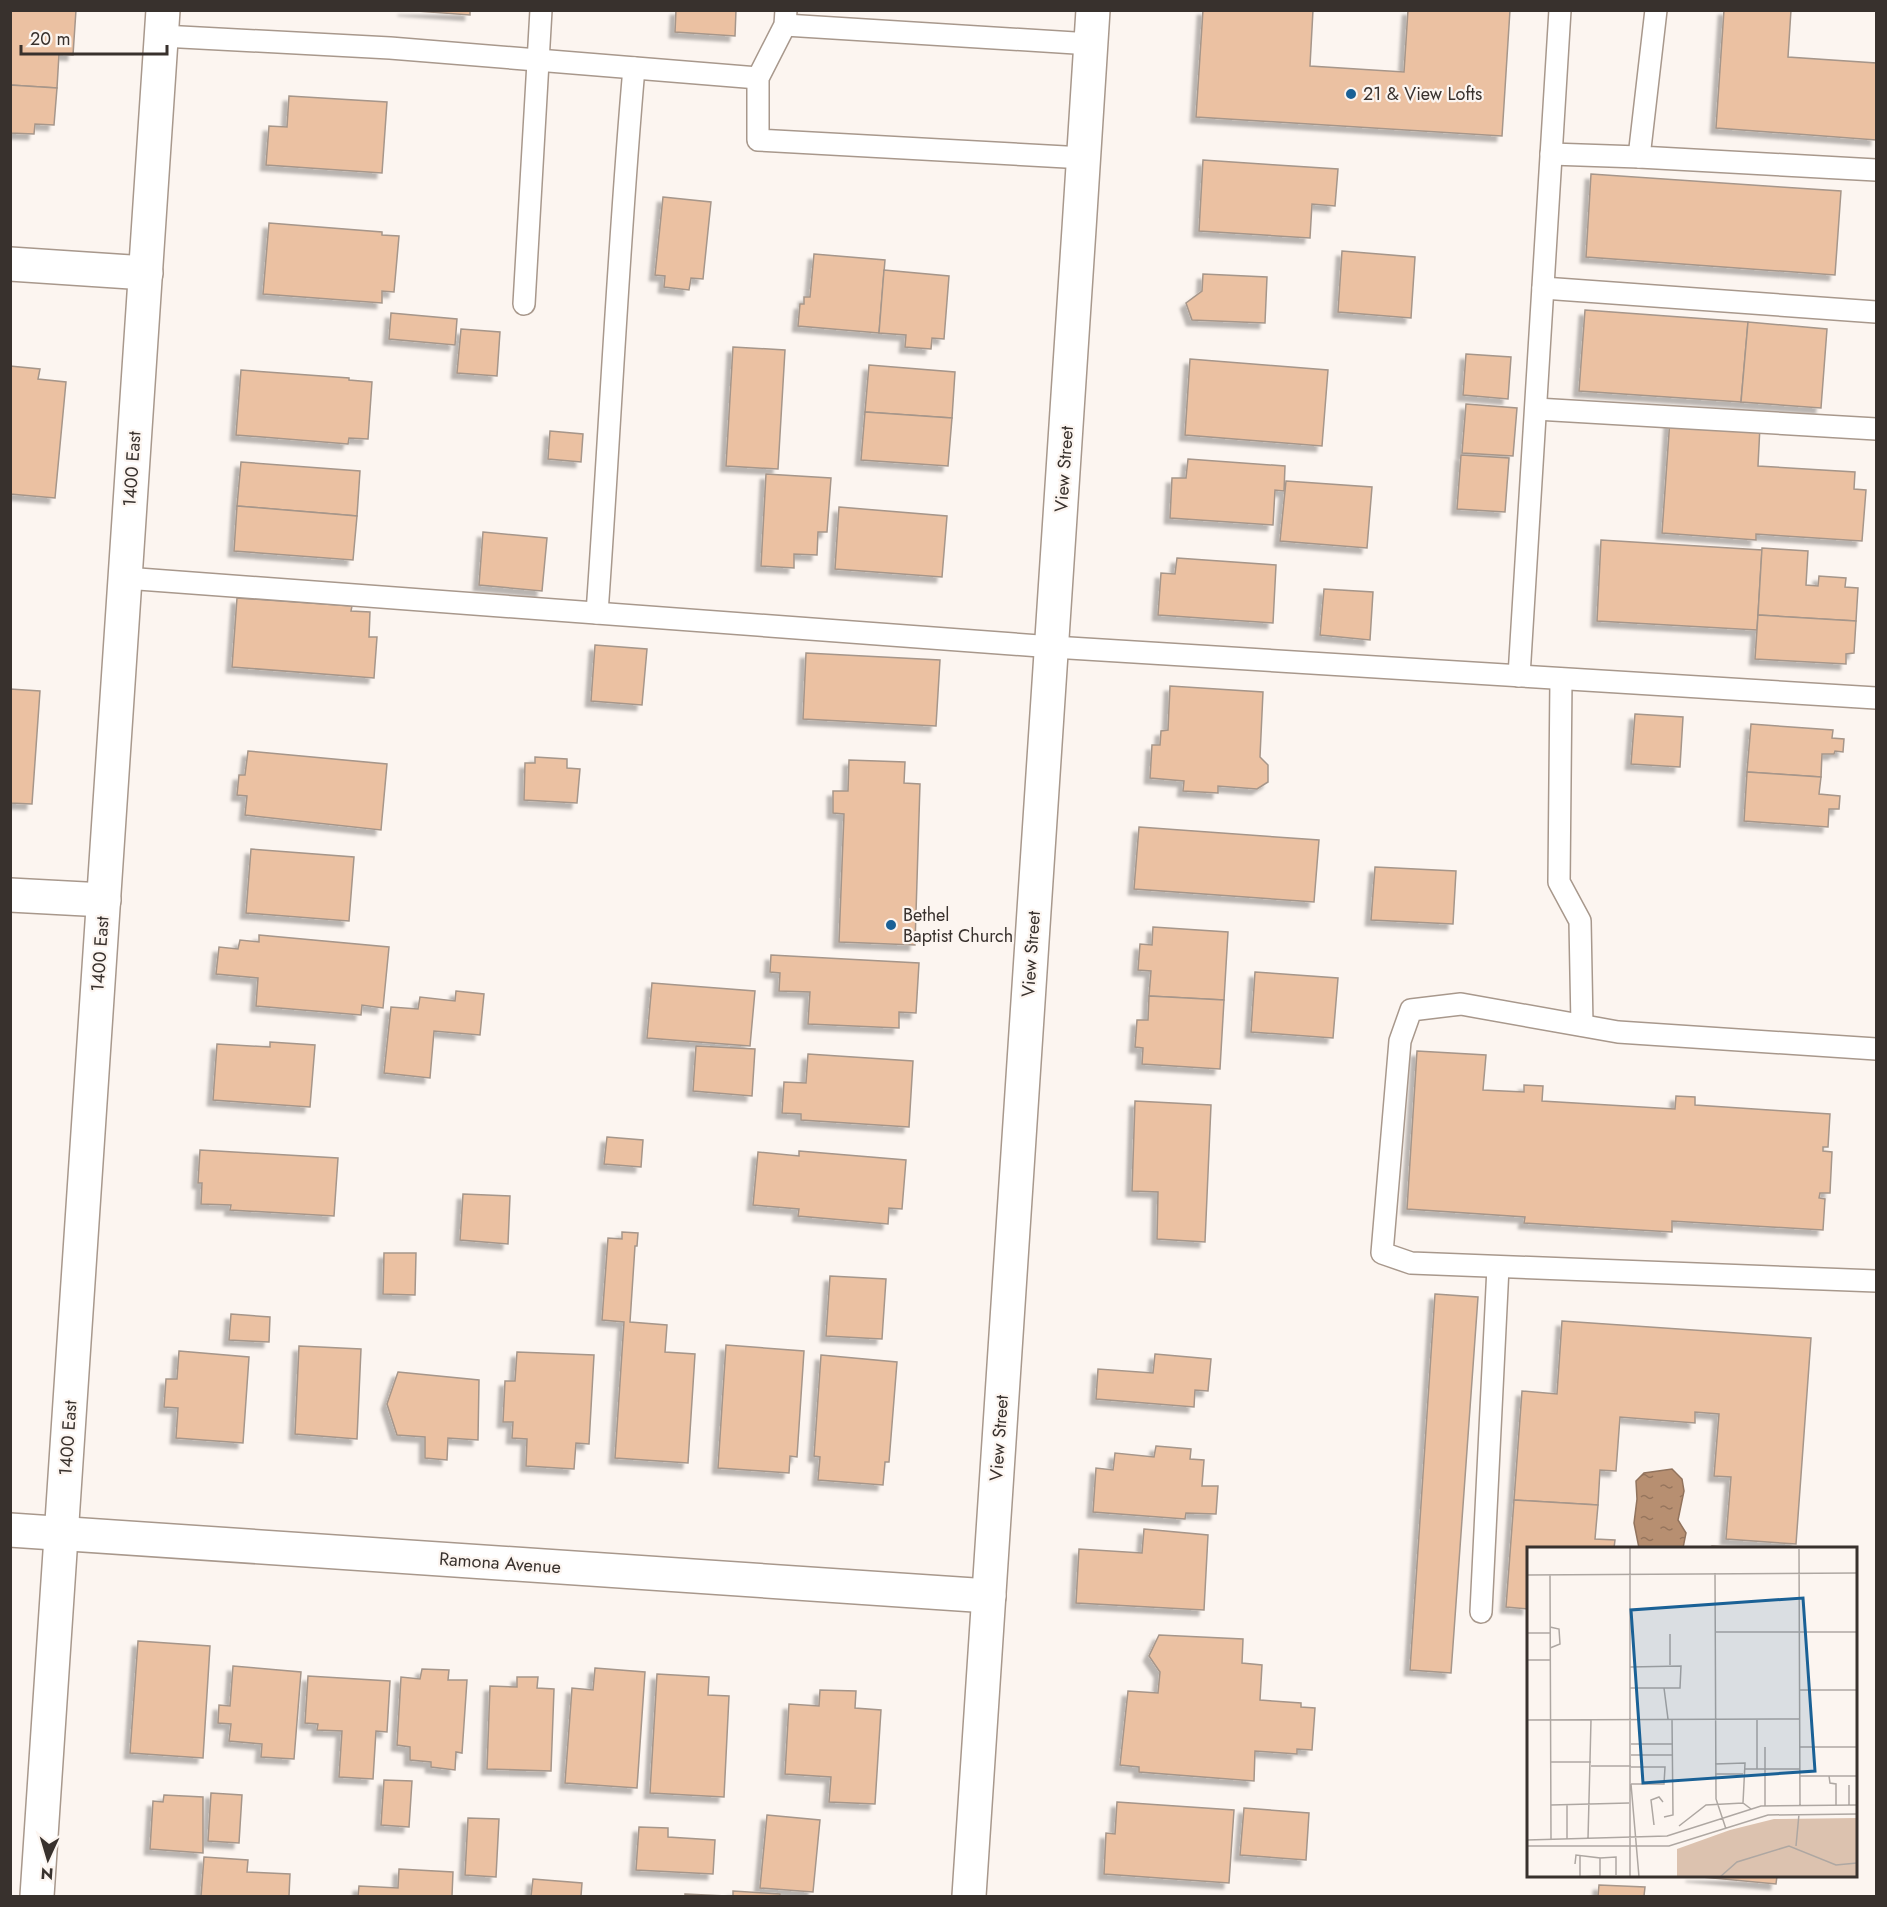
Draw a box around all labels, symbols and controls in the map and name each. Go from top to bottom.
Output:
scale bar [21,18,166,56]
text: 20 m [30,26,70,52]
place label: 21 & View Lofts [1363,81,1482,107]
marker: 21 & View Lofts [1344,87,1358,101]
street label: View Street [1048,424,1080,513]
street label: 1400 East [116,430,148,508]
place label: Bethel Baptist Church [903,902,1013,949]
street label: View Street [1015,909,1047,998]
street label: 1400 East [84,915,116,993]
marker: Bethel Baptist Church [884,918,898,932]
street label: View Street [983,1393,1015,1482]
street label: 1400 East [52,1399,84,1477]
street label: Ramona Avenue [438,1546,562,1580]
inset map [1527,1547,1857,1877]
north arrow [18,1829,78,1889]
text: N [40,1862,54,1885]

